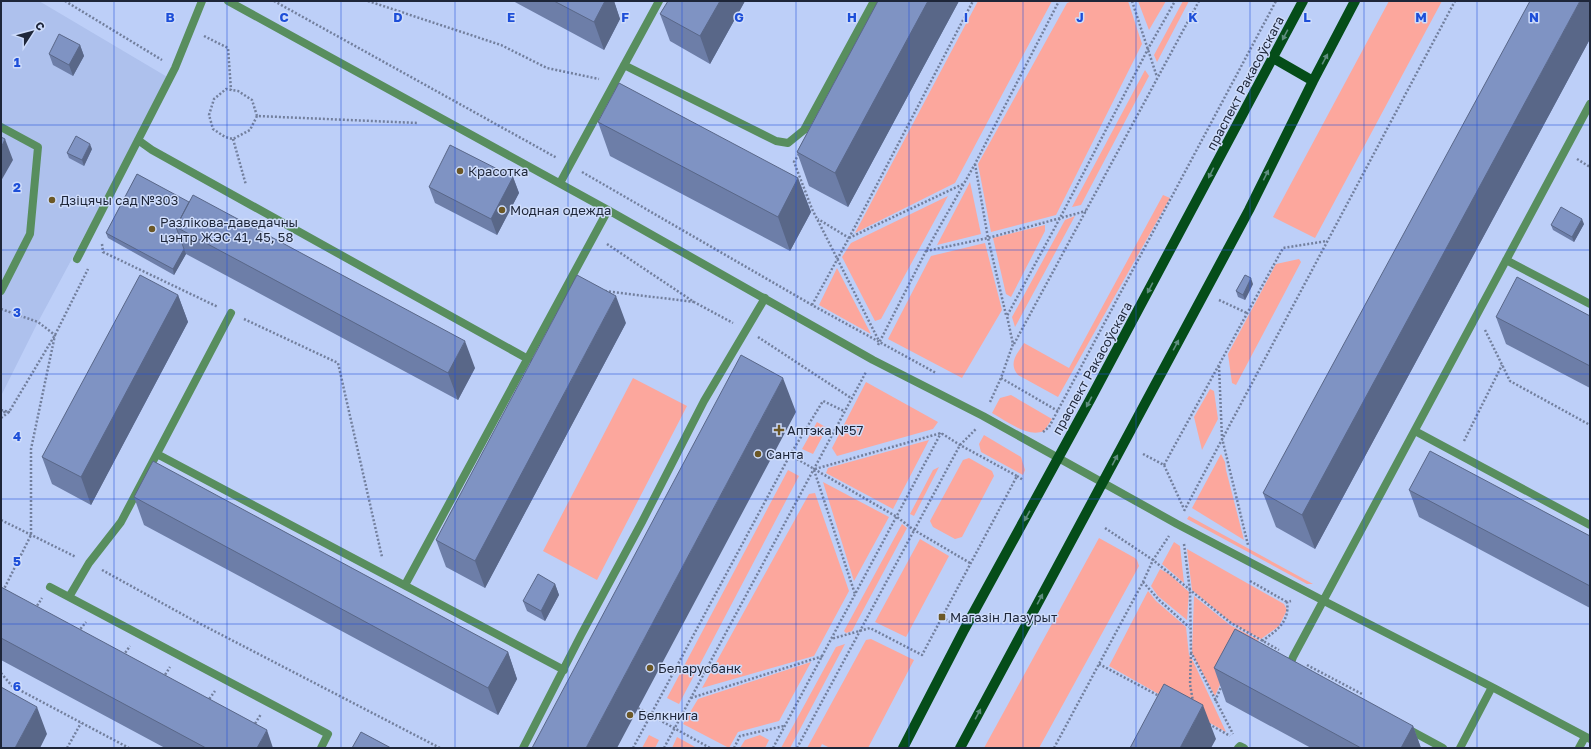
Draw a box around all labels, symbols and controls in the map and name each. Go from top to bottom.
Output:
text: B [165,9,175,25]
text: C [279,9,289,25]
text: D [393,9,403,25]
text: E [507,9,515,25]
text: F [621,9,629,25]
text: G [734,9,744,25]
text: H [847,9,857,25]
text: I [964,9,968,25]
text: J [1076,9,1084,25]
text: K [1188,9,1198,25]
text: L [1303,9,1311,25]
text: M [1415,9,1427,25]
text: N [1529,9,1539,25]
north arrow [12,12,52,52]
street label: праспект Ракасоўскага [1203,13,1287,153]
text: С [33,19,48,33]
one-way arrow [1282,30,1288,41]
one-way arrow [1321,53,1328,64]
text: 1 [14,54,21,70]
place label: Красотка [468,163,528,179]
marker: Красотка [455,166,465,176]
one-way arrow [1208,167,1215,179]
one-way arrow [1263,169,1269,181]
text: 2 [13,179,21,195]
place label: Дзіцячы сад №303 [60,192,178,208]
marker: Дзіцячы сад №303 [47,195,57,205]
place label: Модная одежда [510,202,611,218]
marker: Модная одежда [497,205,507,215]
place label: Разлікова-даведачны цэнтр ЖЭС 41, 45, 58 [160,214,298,245]
marker: Разлікова-даведачны цэнтр ЖЭС 41, 45, 58 [147,224,157,234]
one-way arrow [1147,282,1154,294]
street label: праспект Ракасоўскага [1049,299,1135,437]
text: 3 [13,304,21,320]
one-way arrow [1173,339,1179,351]
one-way arrow [1085,396,1092,408]
place label: Аптэка №57 [787,422,864,438]
marker: Аптэка №57 [774,425,784,435]
text: 4 [13,428,21,444]
place label: Санта [766,446,804,462]
marker: Санта [753,449,763,459]
one-way arrow [1112,454,1118,466]
one-way arrow [1023,511,1030,522]
text: 5 [13,553,21,569]
one-way arrow [1037,594,1044,605]
place label: Магазін Лазурыт [950,609,1058,625]
marker: Магазін Лазурыт [937,612,947,622]
place label: Беларусбанк [658,660,742,676]
marker: Беларусбанк [645,663,655,673]
text: 6 [13,678,21,694]
place label: Белкнига [638,707,698,723]
one-way arrow [975,708,982,720]
marker: Белкнига [625,710,635,720]

